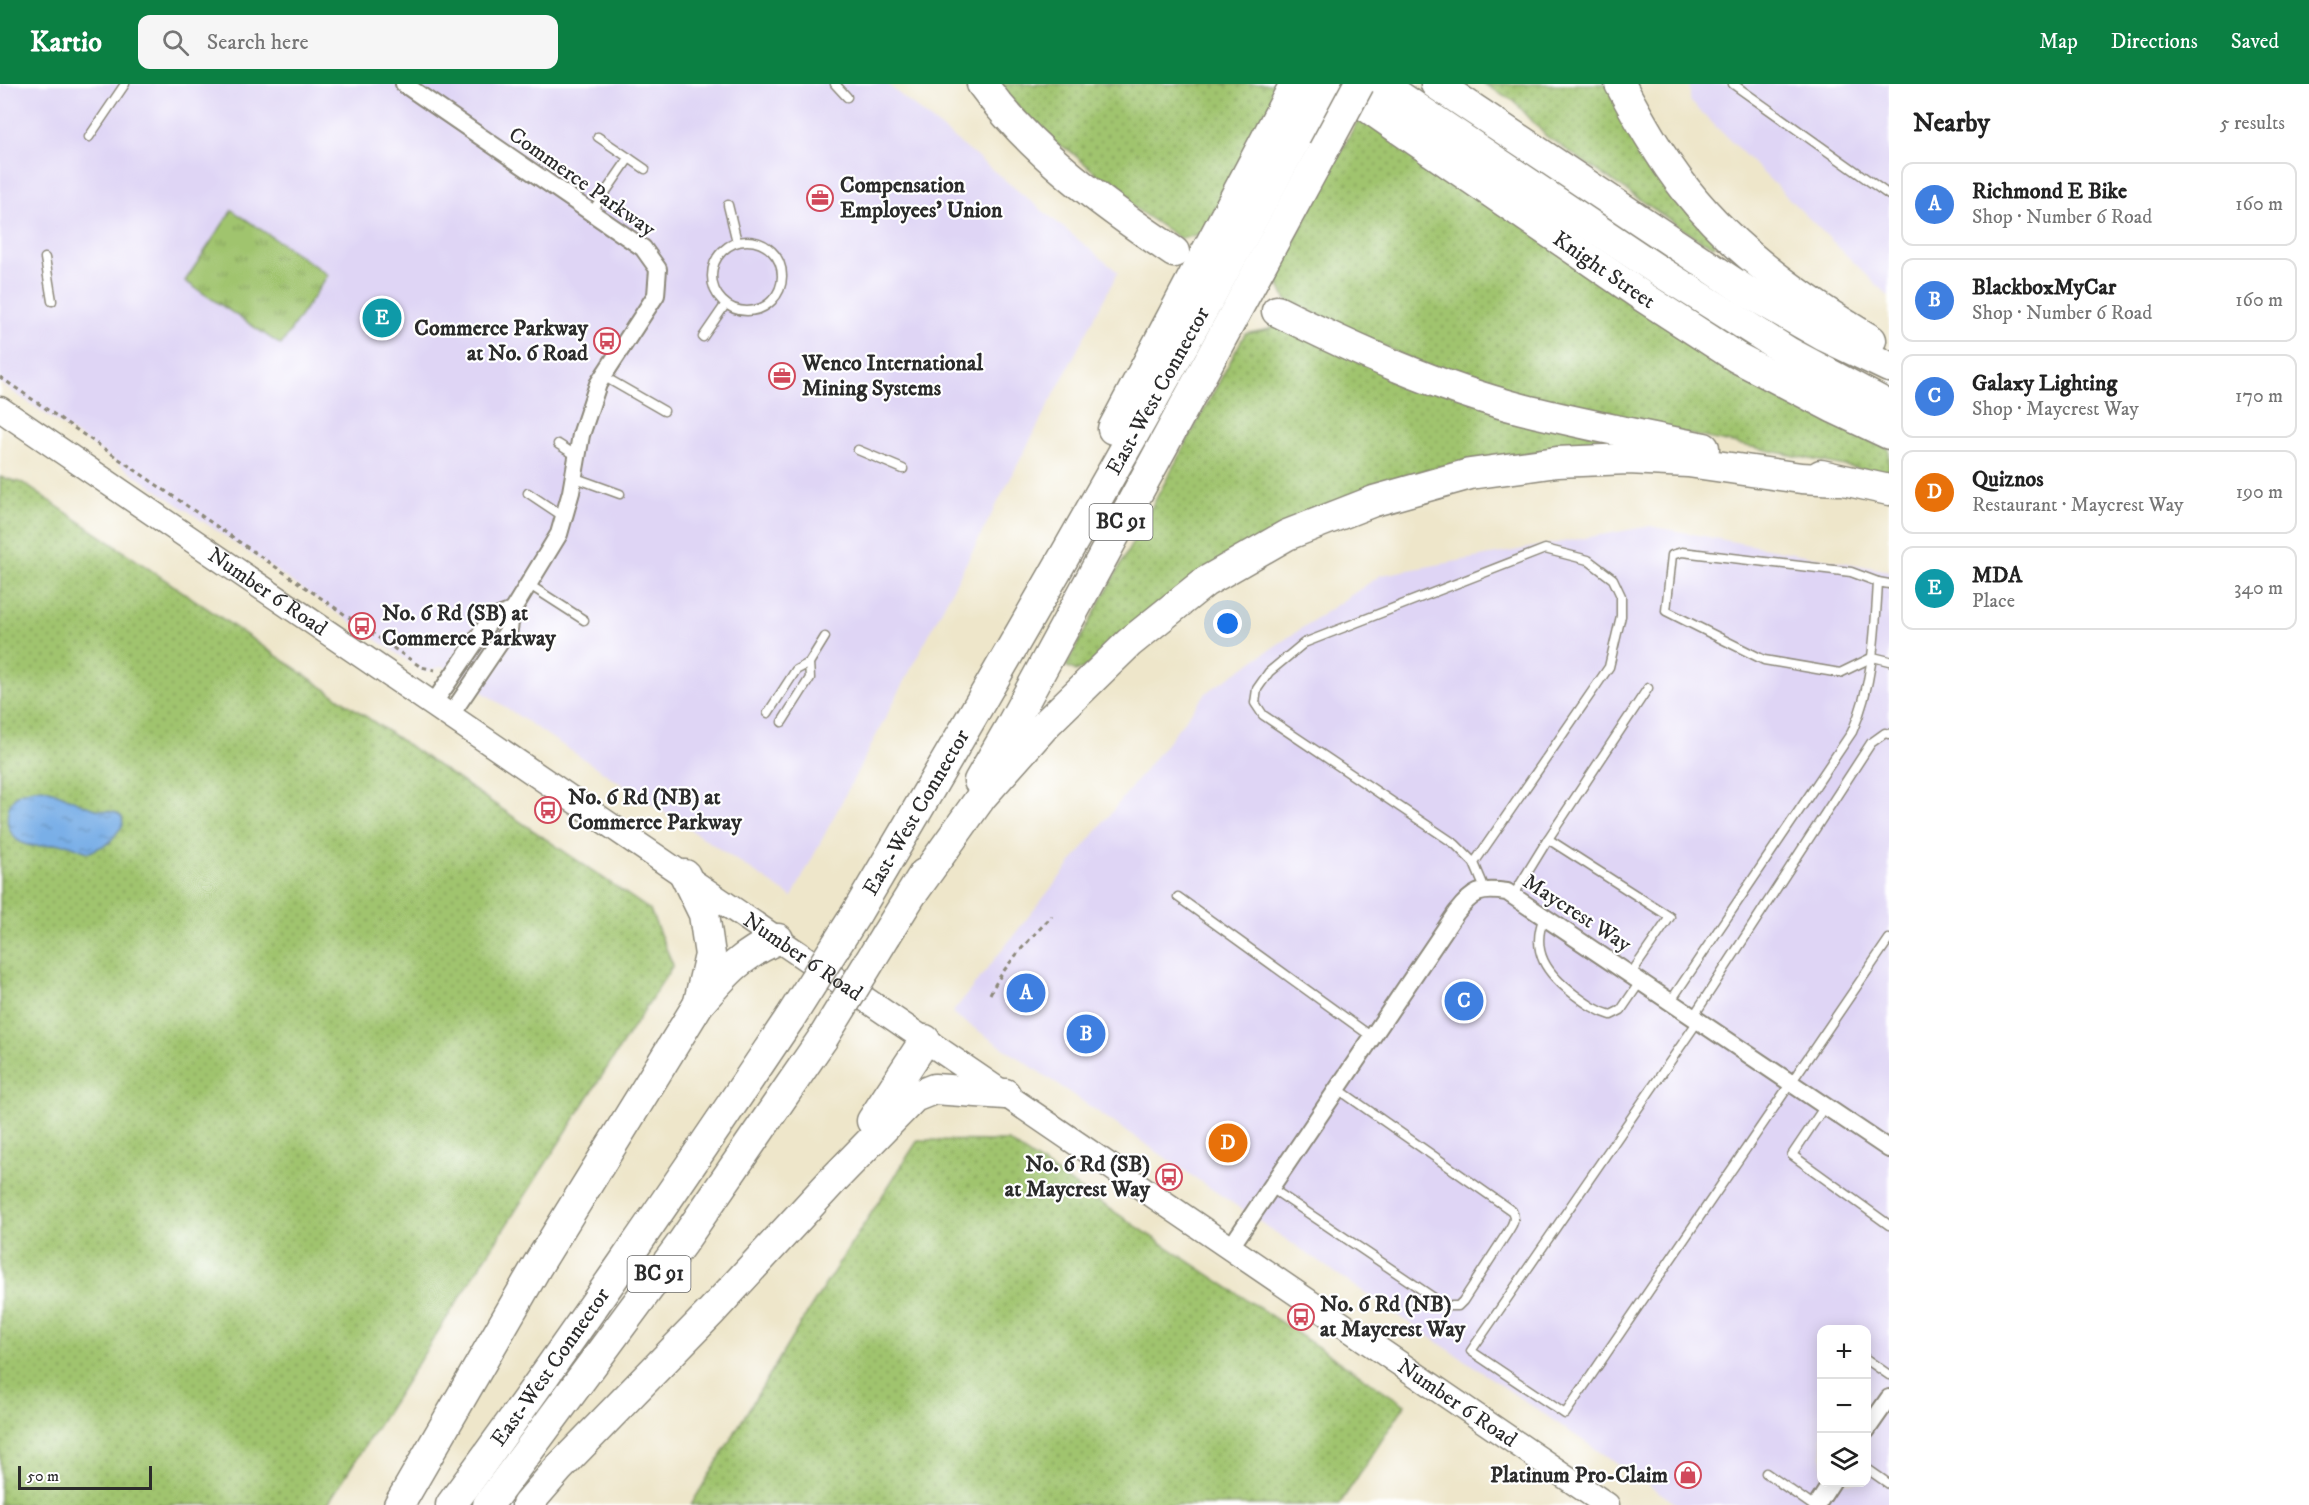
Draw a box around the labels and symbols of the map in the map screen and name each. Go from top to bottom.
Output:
street label: Commerce Parkway [503,121,661,243]
place label: Compensation Employees’ Union [840,172,1003,224]
office icon: Compensation Employees’ Union [805,183,835,213]
street label: Knight Street [1548,225,1661,315]
pin: E [362,296,401,340]
street label: East-West Connector [1100,301,1216,480]
place label: Commerce Parkway at No. 6 Road [414,315,589,367]
bus stop icon: Commerce Parkway at No. 6 Road [592,326,622,356]
place label: Wenco International Mining Systems [801,350,983,402]
office icon: Wenco International Mining Systems [767,361,797,391]
road number: BC 91 [1090,504,1152,540]
street label: Number 6 Road [203,541,333,642]
place label: No. 6 Rd (SB) at Commerce Parkway [382,600,556,652]
your location [1213,609,1242,638]
bus stop icon: No. 6 Rd (SB) at Commerce Parkway [347,611,377,641]
street label: East-West Connector [857,724,976,900]
place label: No. 6 Rd (NB) at Commerce Parkway [568,784,742,836]
bus stop icon: No. 6 Rd (NB) at Commerce Parkway [533,795,563,825]
street label: Maycrest Way [1518,868,1637,958]
street label: Number 6 Road [738,906,868,1007]
pin: A [1006,970,1046,1016]
pin: C [1444,978,1484,1024]
pin: B [1066,1012,1106,1056]
pin: D [1208,1120,1248,1166]
place label: No. 6 Rd (SB) at Maycrest Way [1005,1151,1151,1203]
bus stop icon: No. 6 Rd (SB) at Maycrest Way [1154,1162,1184,1192]
road number: BC 91 [628,1256,690,1292]
street label: East-West Connector [485,1282,616,1452]
place label: No. 6 Rd (NB) at Maycrest Way [1320,1291,1466,1343]
bus stop icon: No. 6 Rd (NB) at Maycrest Way [1286,1302,1316,1332]
street label: Number 6 Road [1392,1353,1522,1453]
shop icon: Platinum Pro-Claim [1673,1460,1703,1490]
place label: Platinum Pro-Claim [1490,1462,1668,1489]
scale bar [18,1463,152,1490]

